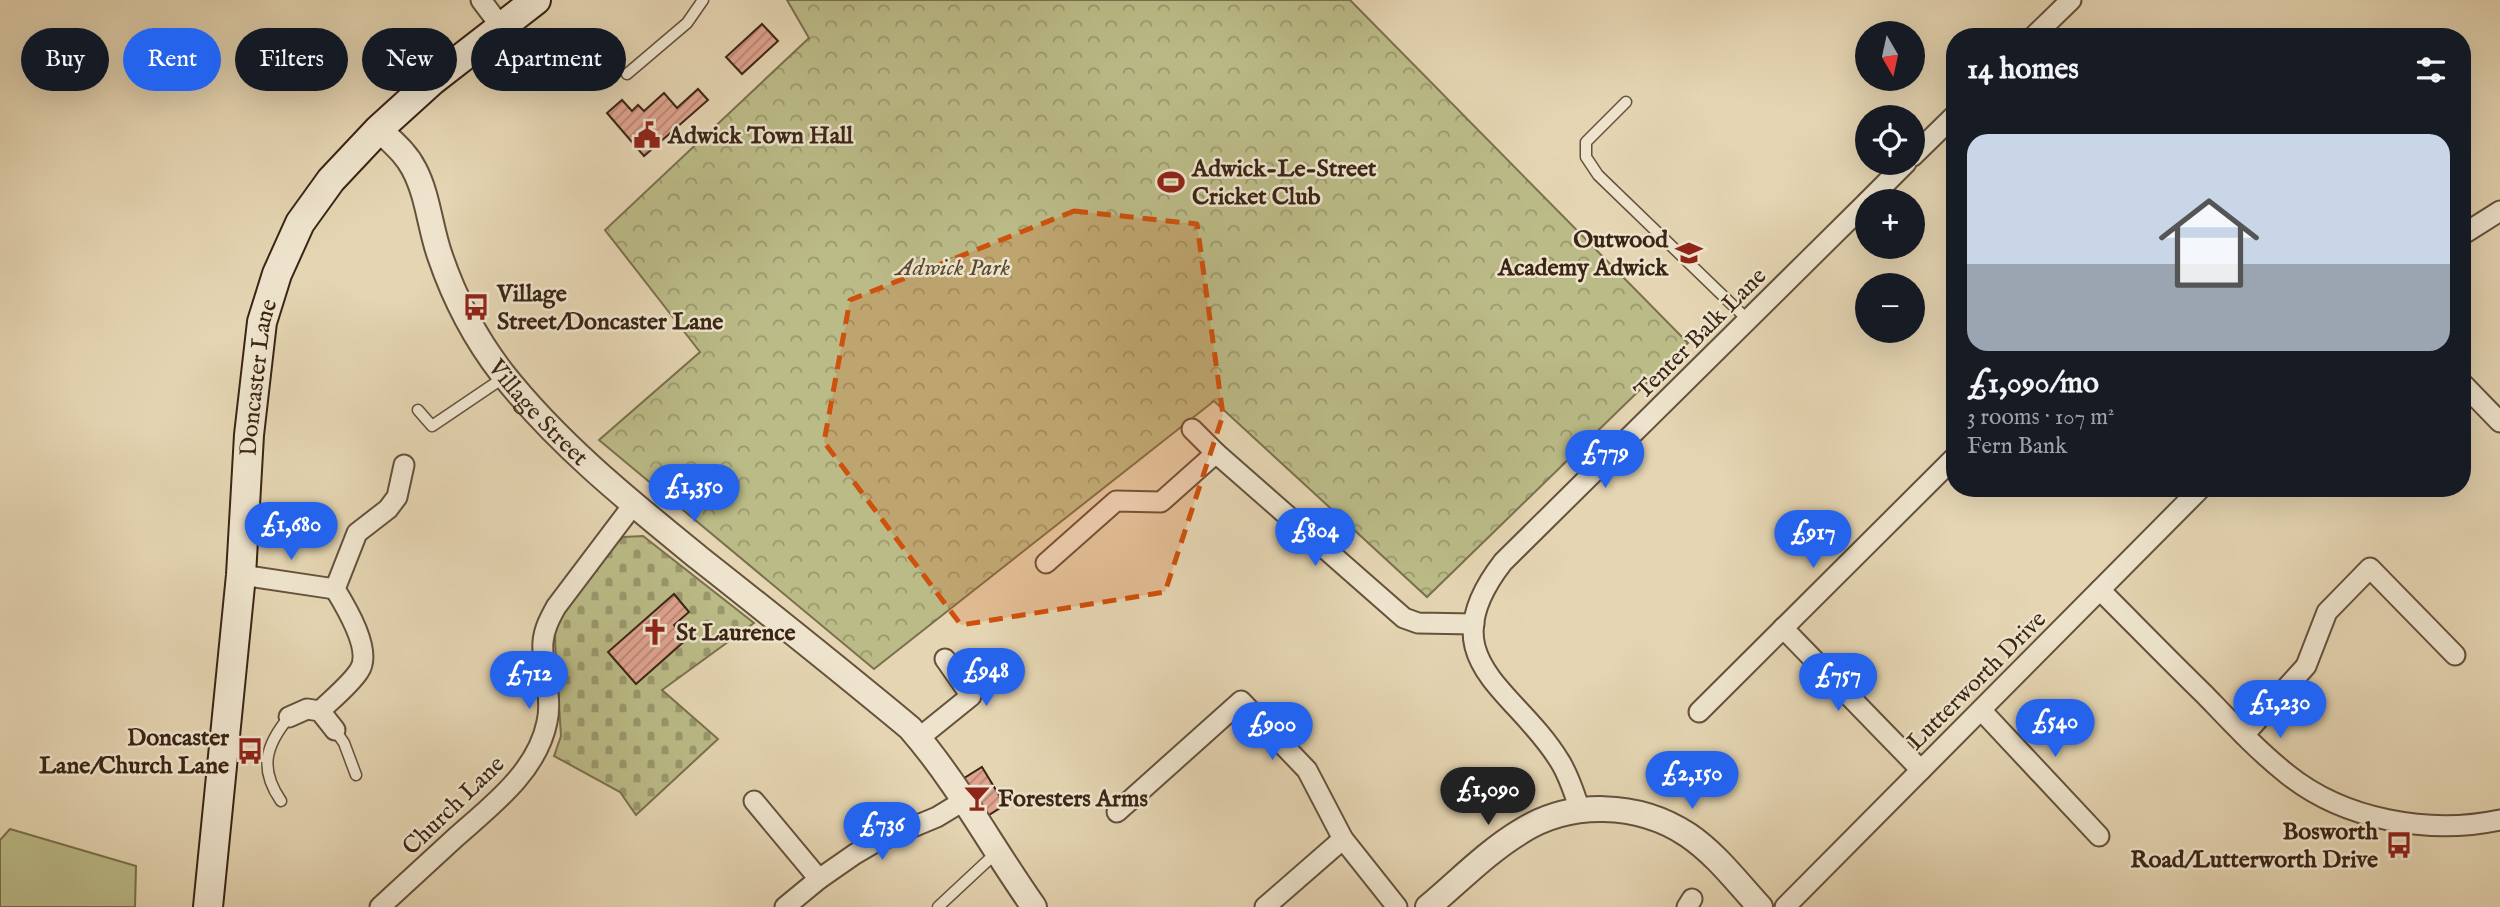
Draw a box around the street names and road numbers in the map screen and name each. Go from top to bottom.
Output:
street label: Tenter Balk Lane [1628,261,1774,407]
street label: Doncaster Lane [234,295,285,457]
street label: Village Street [480,353,594,474]
street label: Lutterworth Drive [1901,605,2054,758]
street label: Church Lane [396,750,512,863]

